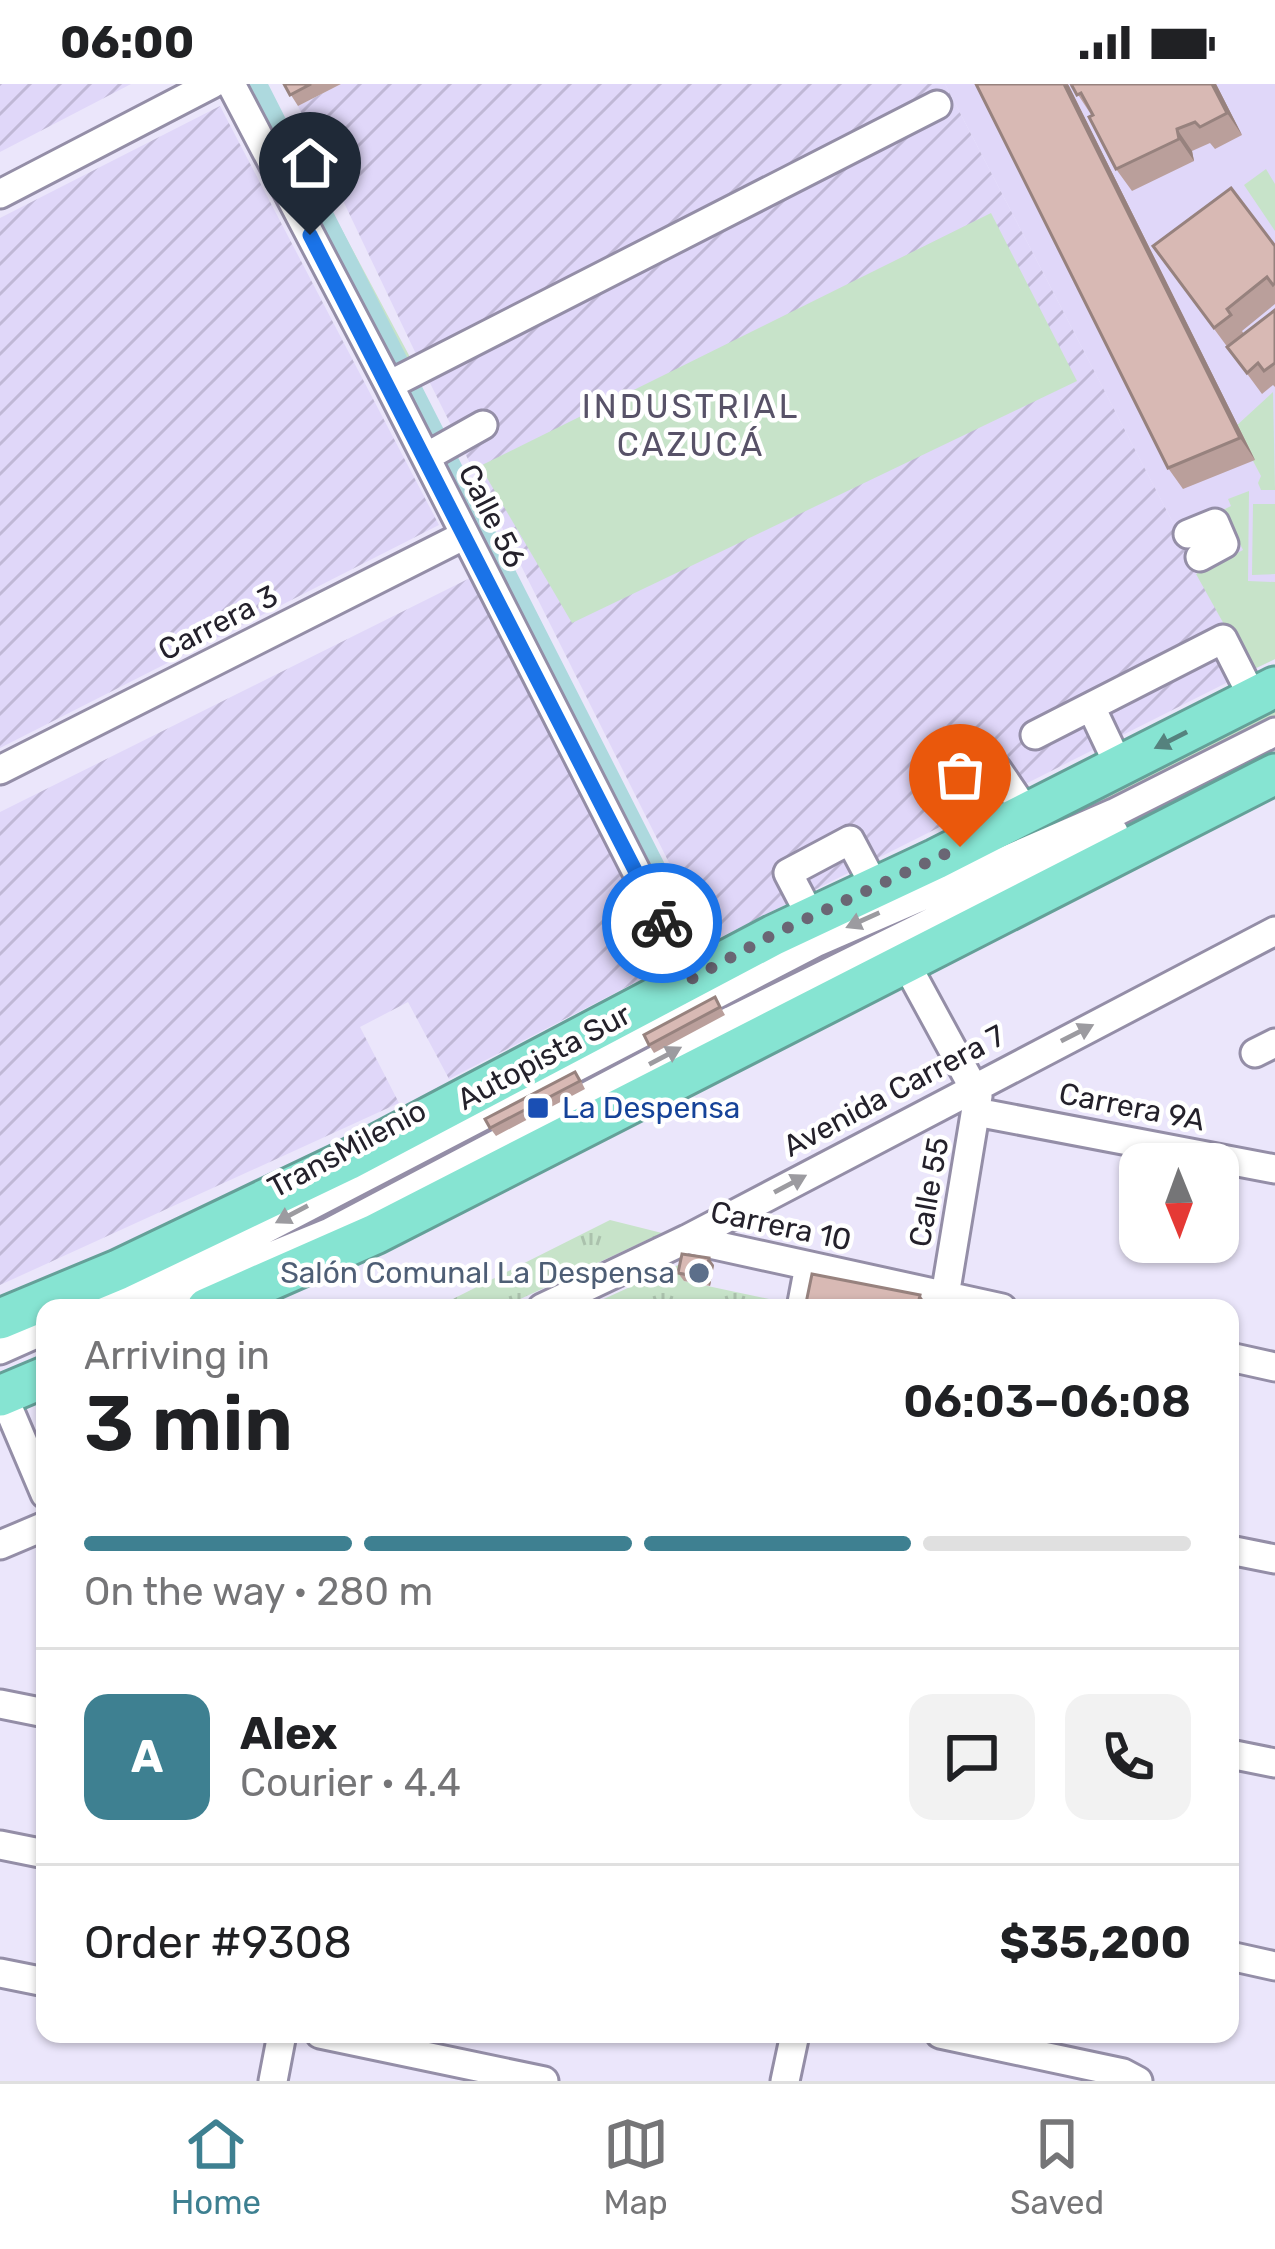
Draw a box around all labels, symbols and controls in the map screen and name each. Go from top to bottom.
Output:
text: 06:00 [60,16,194,69]
pin [259,112,361,235]
icon: home [277,130,343,196]
district label: INDUSTRIAL CAZUCÁ [582,387,800,464]
street label: Calle 56 [451,458,533,574]
street label: Carrera 3 [152,578,284,668]
pin [909,724,1011,847]
one-way arrow [1153,730,1188,750]
icon: bag [927,742,993,808]
courier [602,863,722,983]
icon: bike [629,890,695,956]
one-way arrow [845,911,880,931]
street label: Autopista Sur [451,996,637,1118]
street label: Avenida Carrera 7 [777,1017,1011,1165]
one-way arrow [1059,1023,1094,1043]
one-way arrow [647,1046,682,1067]
street label: Carrera 9A [1056,1075,1208,1139]
place label: La Despensa [562,1090,740,1126]
street label: TransMilenio [262,1092,432,1206]
marker: La Despensa [525,1095,551,1121]
street label: Calle 55 [902,1134,956,1250]
north arrow [1119,1143,1239,1263]
map controls [1119,1143,1239,1263]
one-way arrow [772,1174,807,1195]
street label: Carrera 10 [707,1194,855,1258]
one-way arrow [275,1203,310,1224]
place label: Salón Comunal La Despensa [280,1255,675,1291]
marker: Salón Comunal La Despensa [686,1260,712,1286]
text: Arriving in [84,1333,270,1379]
text: 06:03–06:08 [903,1375,1191,1428]
text: 3 min [84,1377,293,1470]
text: On the way · 280 m [84,1569,433,1615]
button: chat [909,1694,1035,1820]
button: phone [1065,1694,1191,1820]
text: Alex [240,1707,338,1760]
text: A [131,1730,163,1783]
text: Courier · 4.4 [240,1760,461,1806]
text: Order #9308 [84,1916,352,1969]
text: $35,200 [999,1916,1191,1969]
tab: Home [171,2111,261,2222]
tab: Map [603,2111,669,2222]
tab: Saved [1010,2111,1104,2222]

